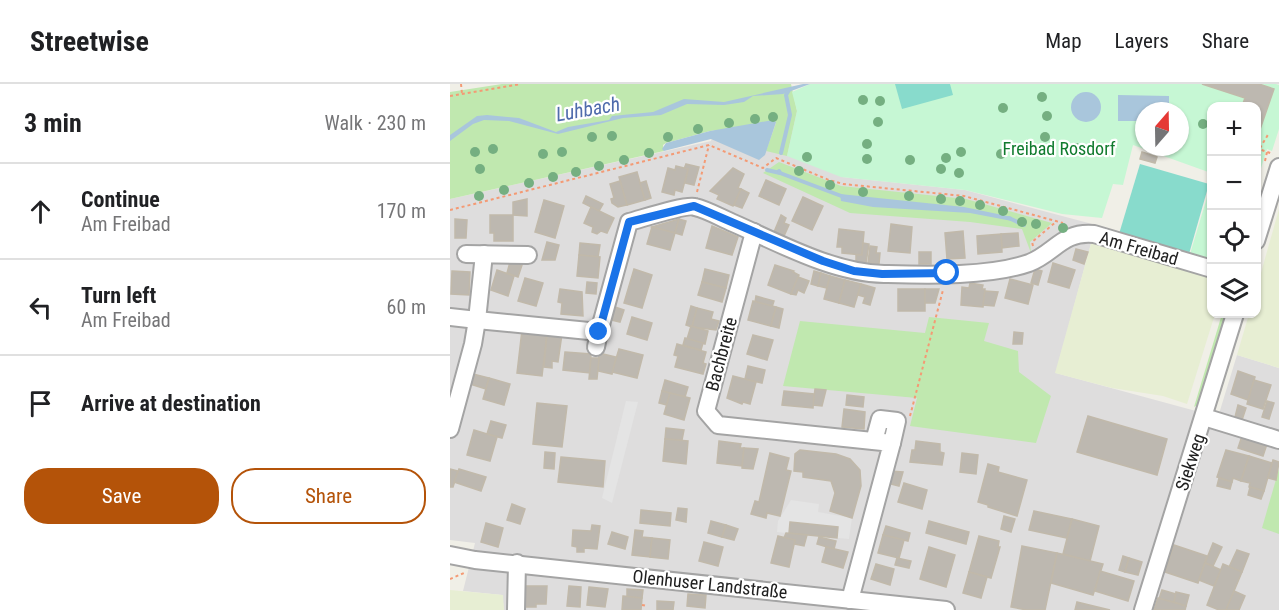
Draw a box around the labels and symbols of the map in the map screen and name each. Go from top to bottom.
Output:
water label: Luhbach [554,92,622,126]
north arrow [1135,102,1189,156]
park label: Freibad Rosdorf [1003,138,1116,159]
street label: Am Freibad [1097,227,1181,269]
route start [933,259,959,285]
street label: Bachbreite [701,315,741,393]
route end [585,318,611,344]
street label: Siekweg [1171,431,1209,493]
street label: Olenhuser Landstraße [631,565,789,603]

